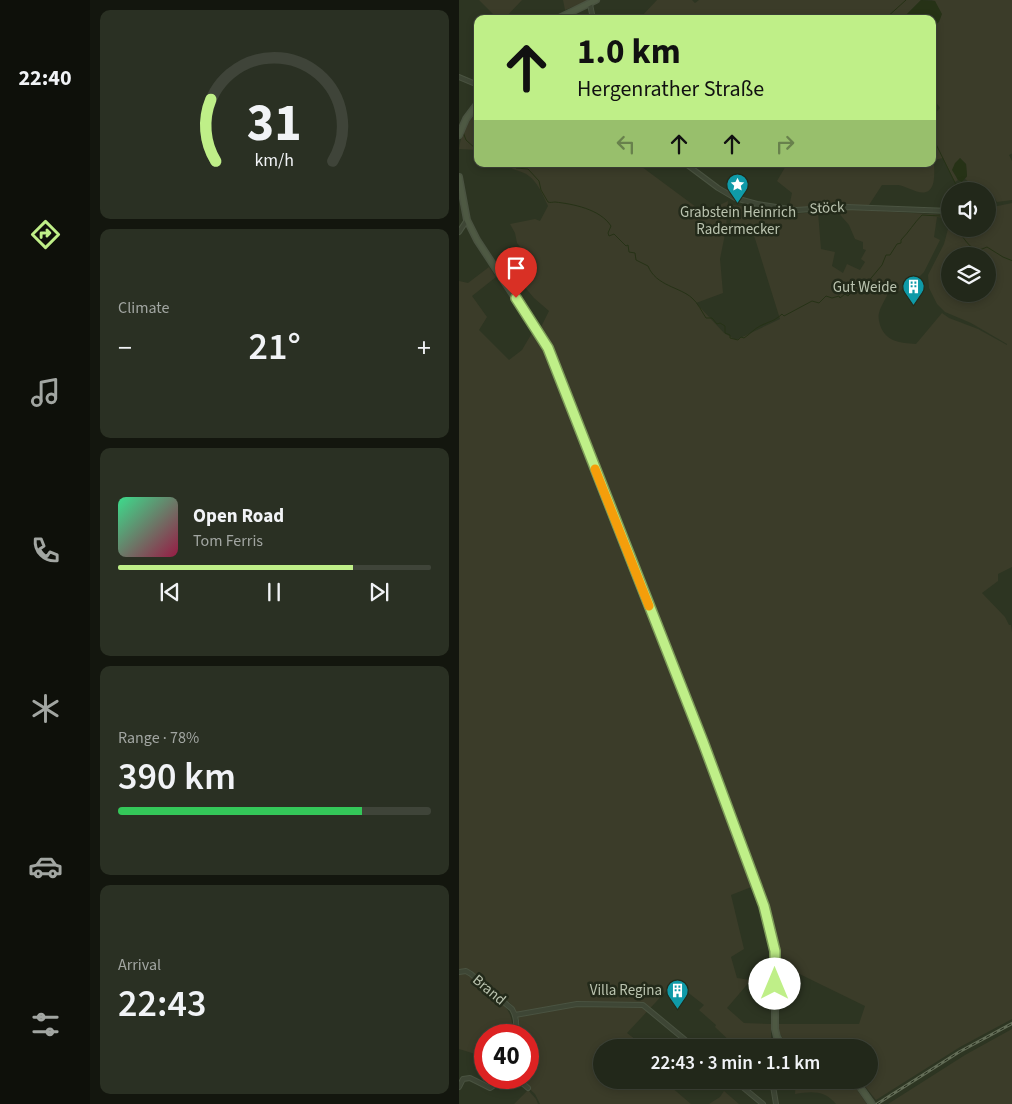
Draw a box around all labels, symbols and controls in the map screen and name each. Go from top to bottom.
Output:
text: 1.0 km [577,27,681,77]
icon: ahead [494,35,559,100]
text: 22:40 [18,62,72,94]
text: Hergenrather Straße [577,73,764,105]
text: 31 [247,87,302,161]
icon: left [612,130,640,158]
icon: ahead [665,130,693,158]
icon: ahead [718,130,746,158]
icon: right [771,130,799,158]
text: km/h [255,148,294,173]
place icon: Grabstein Heinrich Radermecker [726,172,750,203]
map controls [941,182,996,302]
button: sound [941,182,996,237]
street label: Stöck [809,197,846,219]
place label: Grabstein Heinrich Radermecker [680,202,796,240]
icon: directions [28,217,63,252]
pin [495,247,537,298]
button: layers [941,247,996,302]
icon: arrive [502,254,530,282]
building icon: Gut Weide [901,275,925,306]
place label: Gut Weide [833,277,897,298]
text: Climate [118,297,169,319]
text: 21° [248,320,301,374]
text: − [118,328,132,368]
text: + [417,328,431,368]
icon: music [28,375,63,410]
text: Open Road [193,503,284,530]
text: Tom Ferris [193,530,263,552]
icon: phone [28,533,63,568]
icon: previous [156,578,184,606]
icon: pause [260,578,288,606]
icon: next [365,578,393,606]
icon: climate [28,691,63,726]
text: Range · 78% [118,727,199,749]
text: 390 km [118,750,236,804]
icon: car [28,849,63,884]
text: Arrival [118,954,161,976]
position arrow [748,957,800,1009]
street label: Brand [468,970,510,1010]
text: 22:43 [118,977,206,1031]
building icon: Villa Regina [666,978,690,1009]
place label: Villa Regina [590,980,662,1001]
icon: filters [28,1007,63,1042]
speed limit sign: 40 [474,1024,539,1089]
text: 22:43 · 3 min · 1.1 km [651,1050,820,1077]

